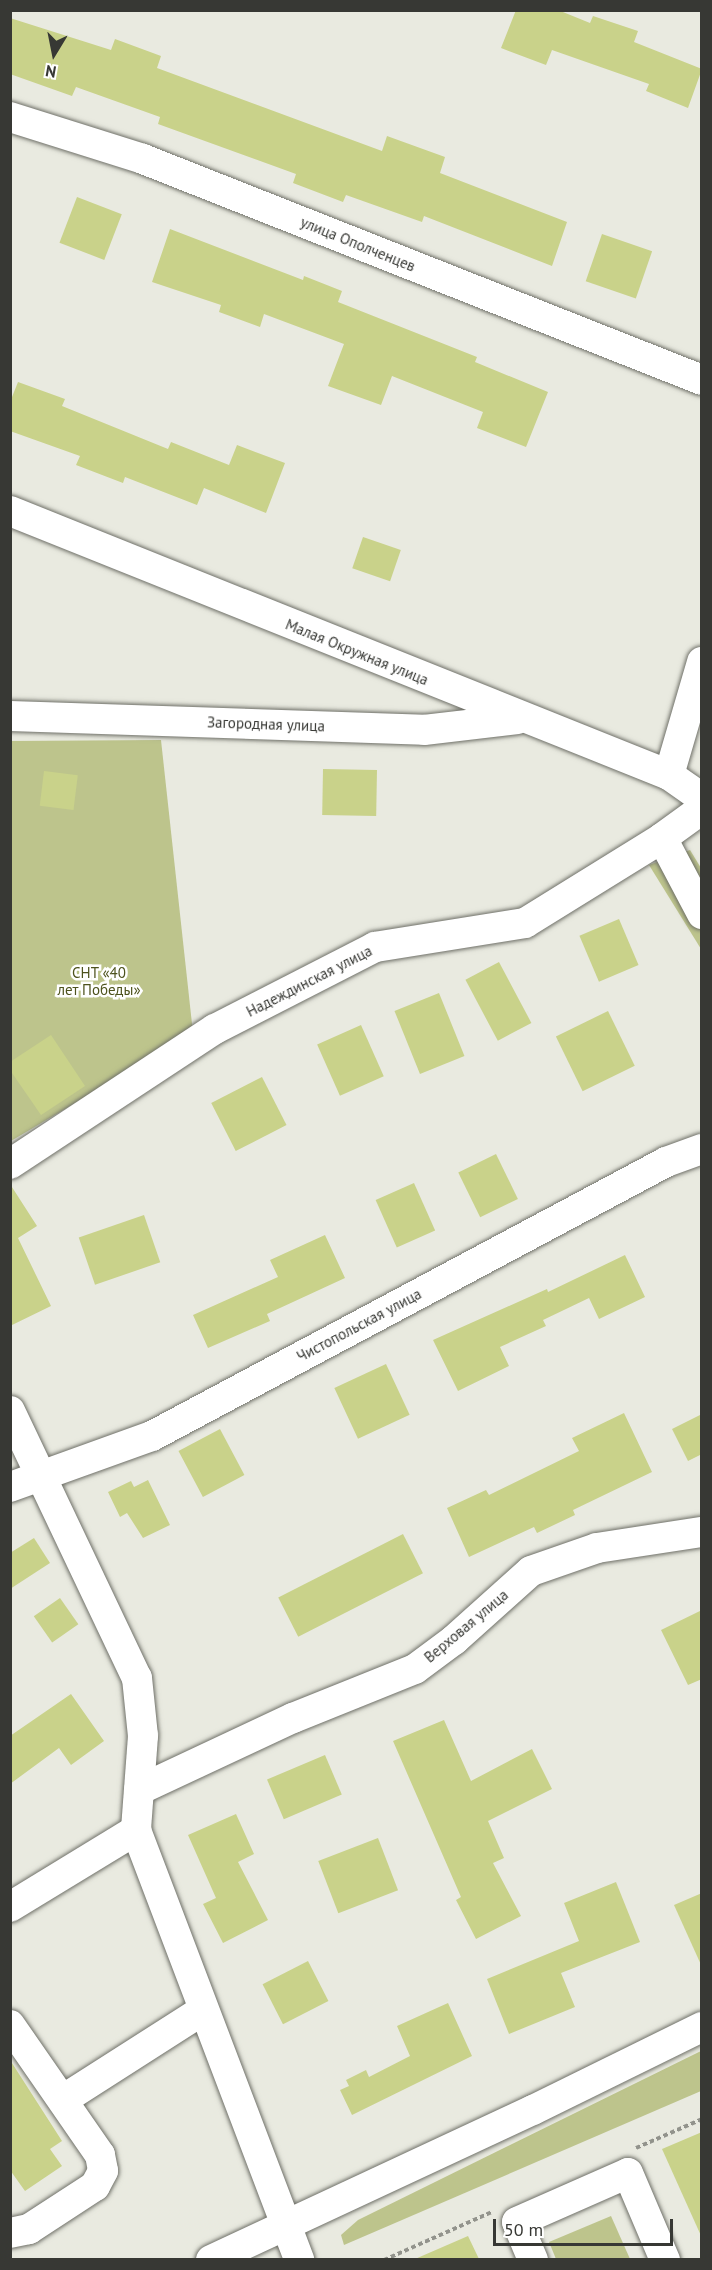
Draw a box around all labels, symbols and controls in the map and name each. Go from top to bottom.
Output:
north arrow [24,24,84,84]
text: N [44,61,58,82]
street label: улица Ополченцев [298,213,418,275]
street label: Малая Окружная улица [283,615,431,689]
street label: Загородная улица [207,713,325,735]
street label: Надеждинская улица [243,942,375,1020]
park label: СНТ «40 лет Победы» [57,963,141,998]
street label: Чистопольская улица [294,1285,424,1365]
street label: Верховая улица [420,1586,512,1666]
scale bar [496,2207,676,2245]
text: 50 m [504,2218,543,2241]

